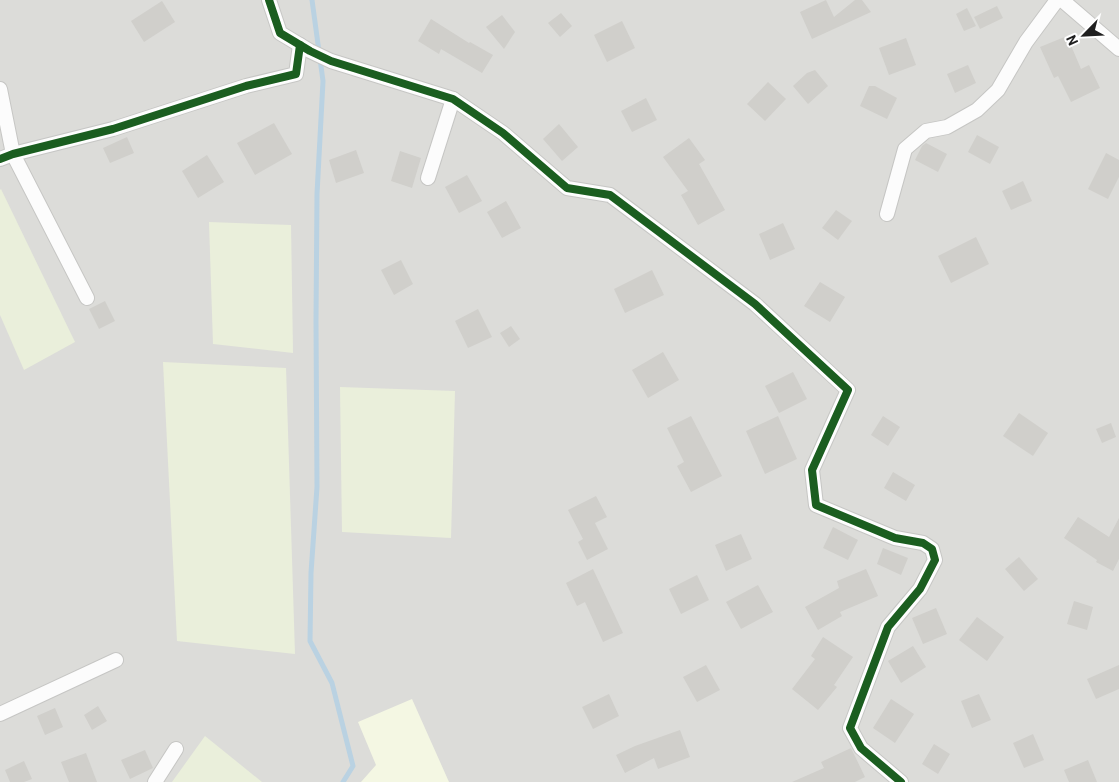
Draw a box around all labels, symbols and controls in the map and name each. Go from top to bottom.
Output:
north arrow [1059,10,1109,60]
text: N [1062,33,1081,48]

